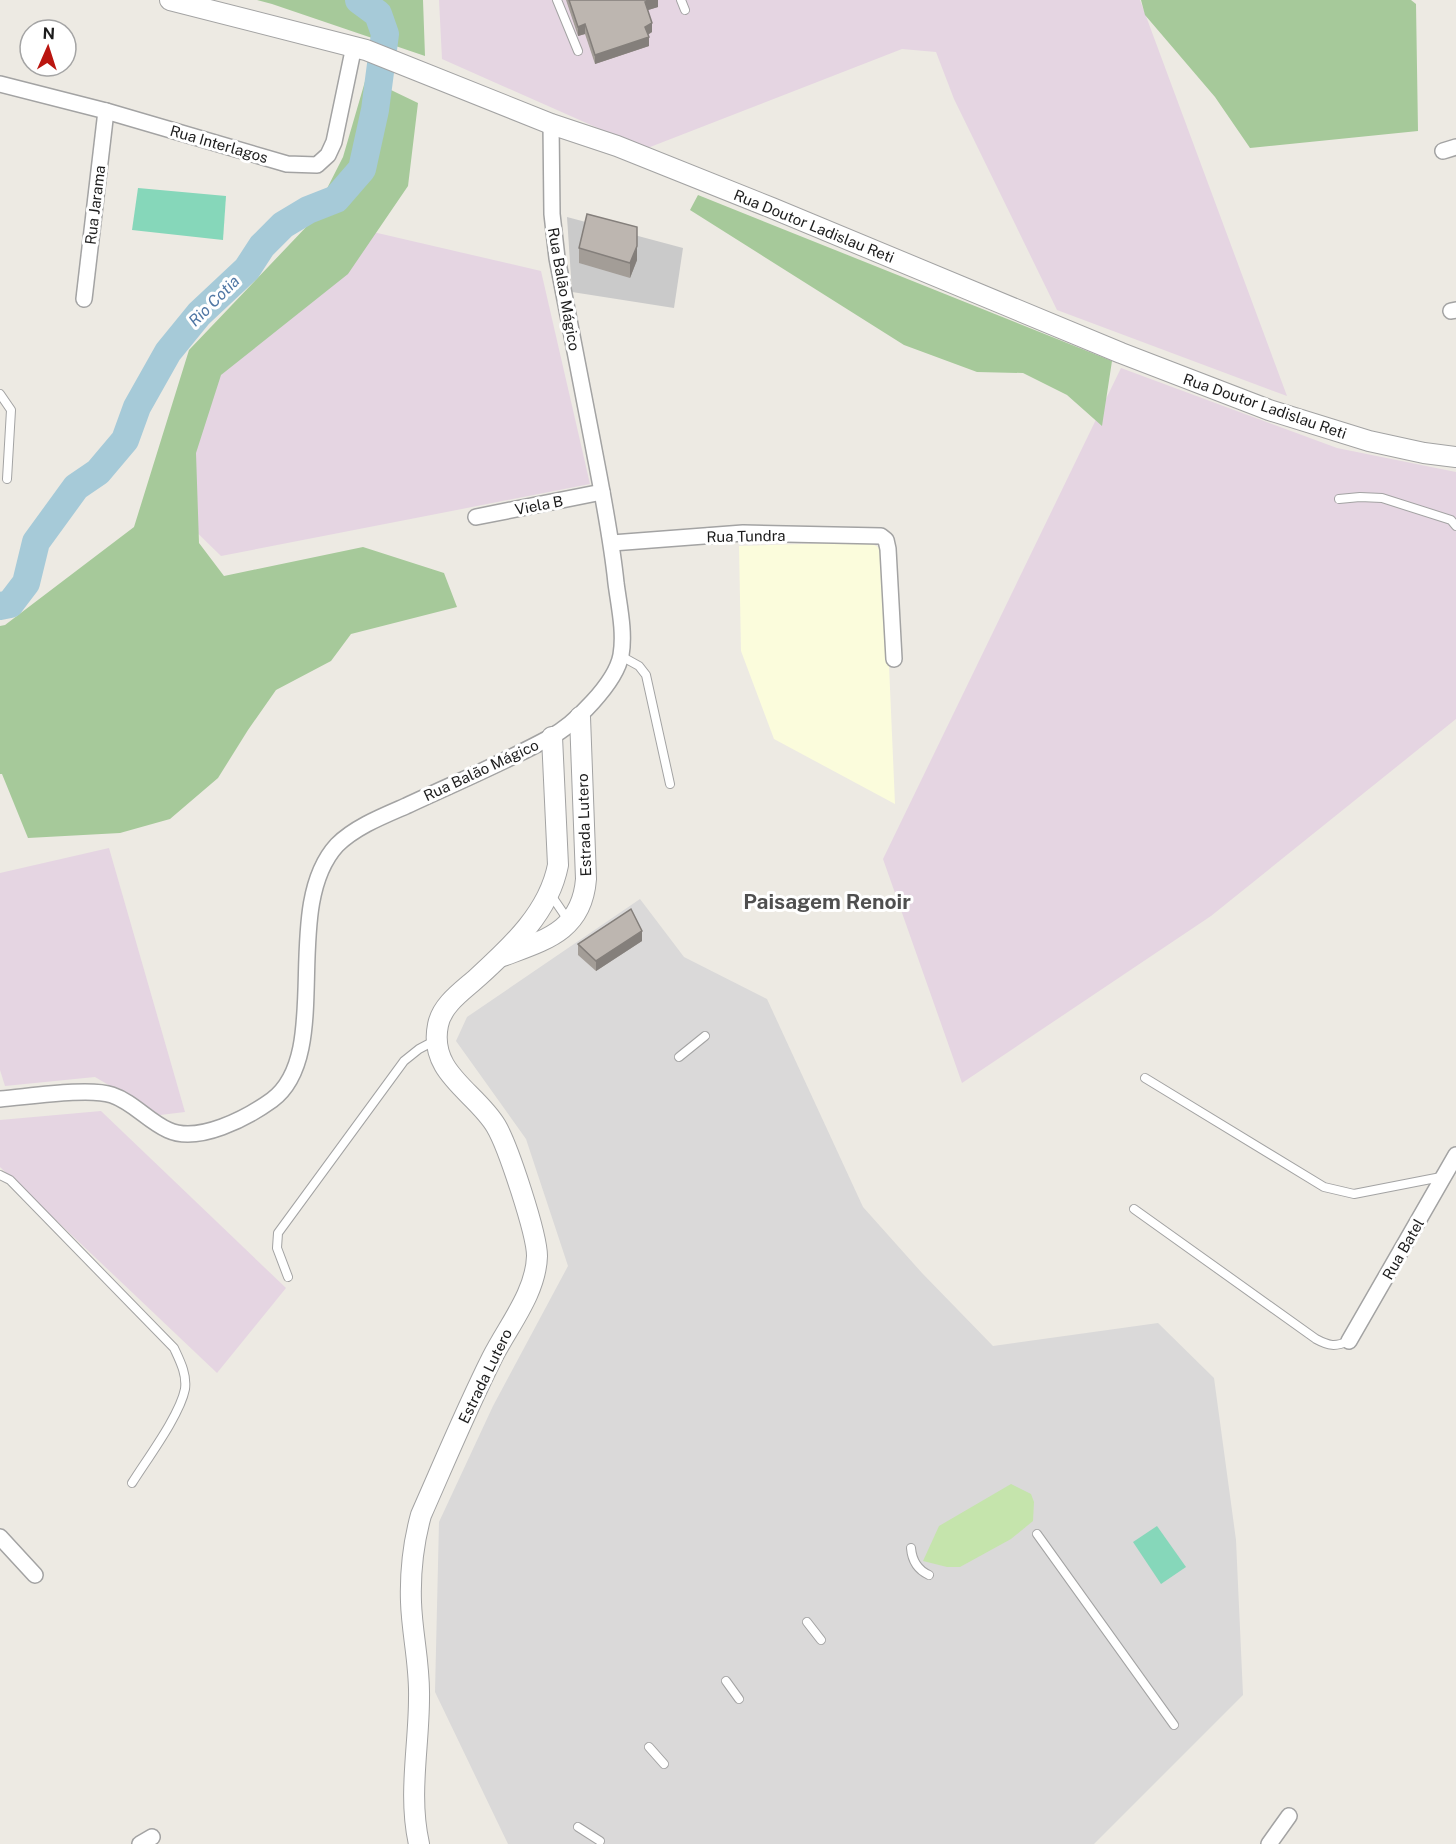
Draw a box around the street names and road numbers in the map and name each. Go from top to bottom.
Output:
street label: Rua Interlagos [168,122,270,166]
street label: Rua Jarama [82,164,108,246]
street label: Rua Doutor Ladislau Reti [731,186,897,266]
street label: Rua Balão Mágico [545,226,583,352]
street label: Rua Doutor Ladislau Reti [1181,370,1349,442]
street label: Viela B [513,492,565,518]
street label: Rua Tundra [706,527,786,545]
street label: Rua Balão Mágico [421,736,541,804]
street label: Estrada Lutero [574,773,594,877]
street label: Rua Batel [1379,1216,1427,1282]
street label: Estrada Lutero [455,1326,515,1426]

